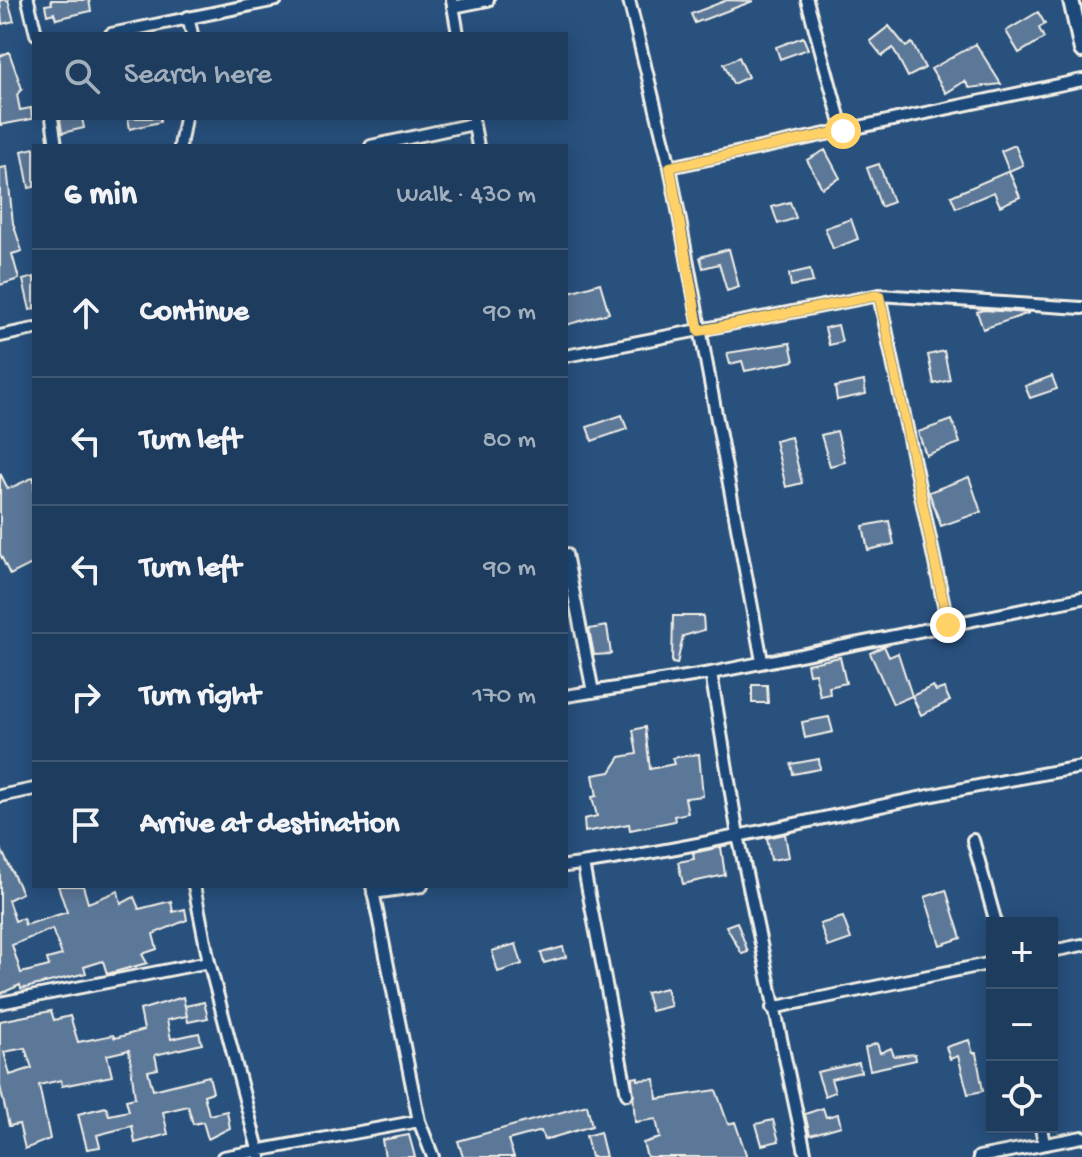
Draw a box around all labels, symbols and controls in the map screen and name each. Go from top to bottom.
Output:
search box [32,32,568,120]
icon: search [60,54,104,98]
text: Search here [124,59,272,94]
route start [825,113,861,149]
text: 6 min [64,176,137,216]
text: Walk · 430 m [396,181,536,212]
icon: ahead [64,291,108,335]
text: Continue [140,296,249,331]
text: 90 m [484,298,536,329]
icon: left [64,419,108,463]
text: Turn left [140,424,241,459]
text: 80 m [482,426,536,457]
icon: left [64,547,108,591]
text: Turn left [140,552,241,587]
text: 90 m [484,554,536,585]
route end [930,607,966,643]
icon: right [64,675,108,719]
text: Turn right [140,680,260,715]
text: 170 m [473,682,536,713]
icon: arrive [64,803,108,847]
text: Arrive at destination [140,808,400,843]
map controls [986,917,1058,1133]
button: + [986,917,1058,989]
button: − [986,989,1058,1061]
button: locate [986,1061,1058,1133]

